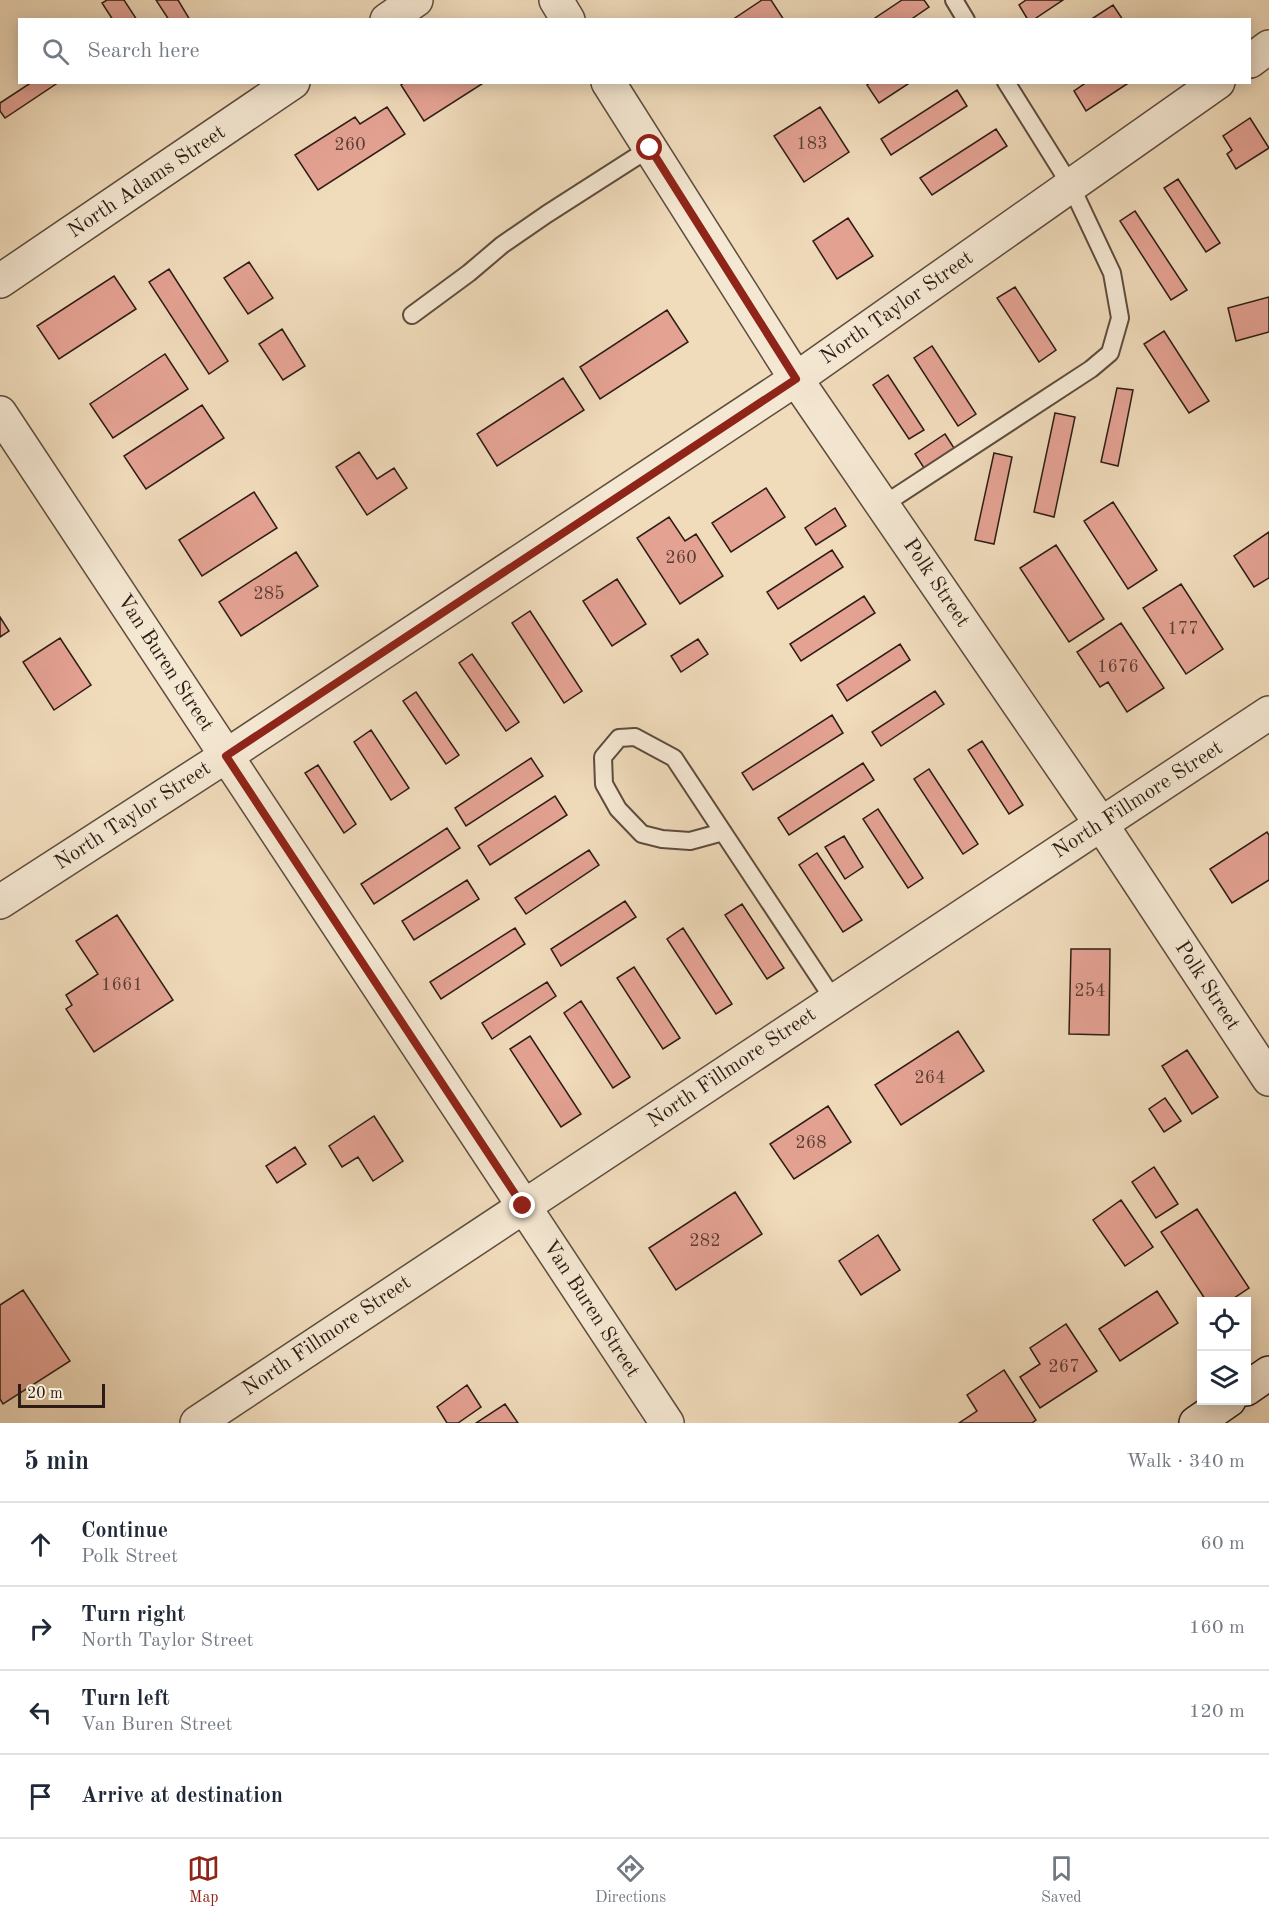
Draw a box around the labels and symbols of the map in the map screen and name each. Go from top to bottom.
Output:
street label: North Adams Street [65,122,229,242]
route start [636,134,662,160]
house number: 183 [796,135,828,153]
house number: 260 [334,136,366,154]
street label: North Taylor Street [817,247,977,369]
street label: Polk Street [899,535,973,631]
house number: 260 [665,549,697,567]
house number: 285 [253,585,285,603]
street label: Van Buren Street [113,591,217,735]
house number: 177 [1167,620,1199,638]
house number: 1676 [1097,658,1139,676]
street label: North Fillmore Street [1049,737,1227,863]
street label: North Taylor Street [51,758,215,874]
street label: Polk Street [1170,938,1244,1034]
house number: 1661 [101,976,143,994]
house number: 254 [1074,982,1106,1000]
street label: North Fillmore Street [644,1004,820,1132]
house number: 264 [914,1069,946,1087]
house number: 268 [795,1134,827,1152]
route end [509,1192,535,1218]
house number: 282 [689,1232,721,1250]
street label: Van Buren Street [539,1237,643,1381]
street label: North Fillmore Street [239,1272,415,1400]
house number: 267 [1048,1358,1080,1376]
scale bar [18,1381,105,1408]

